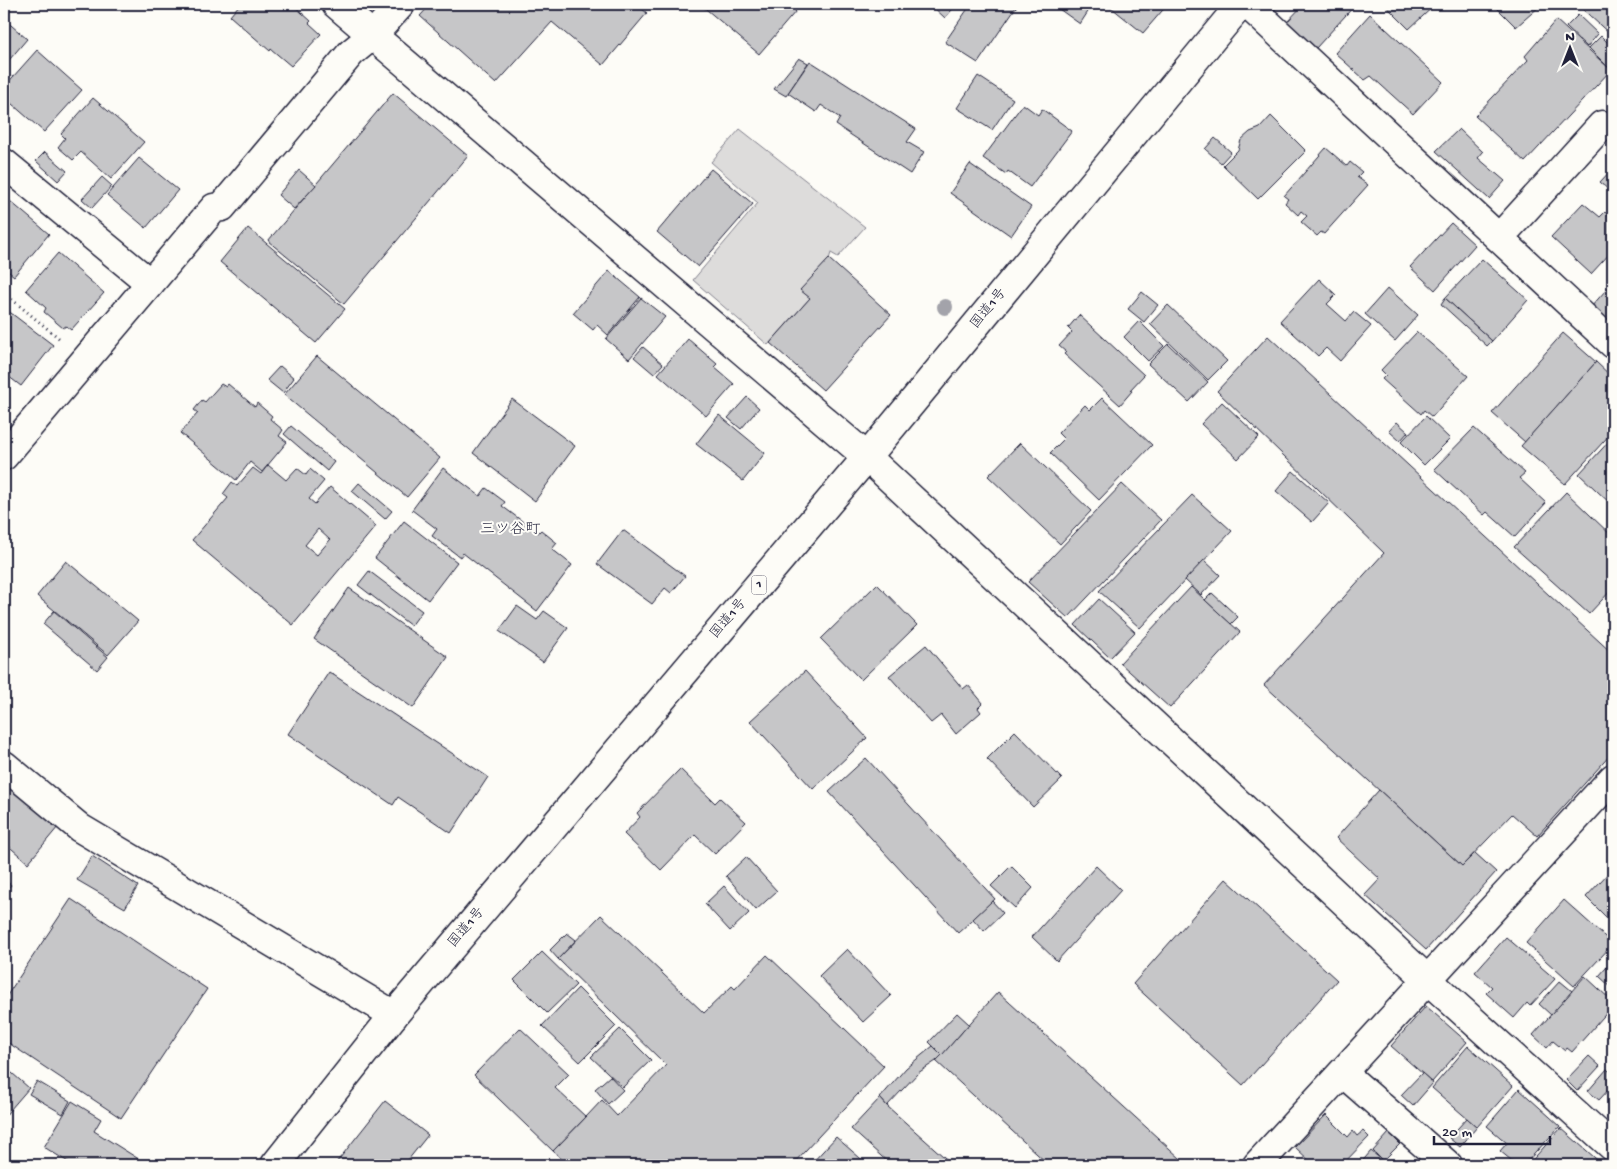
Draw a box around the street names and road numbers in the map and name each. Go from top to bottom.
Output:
street label: 国道1号 [967,285,1011,333]
road number: 1 [752,576,766,594]
street label: 国道1号 [707,595,751,643]
street label: 国道1号 [445,904,489,952]

